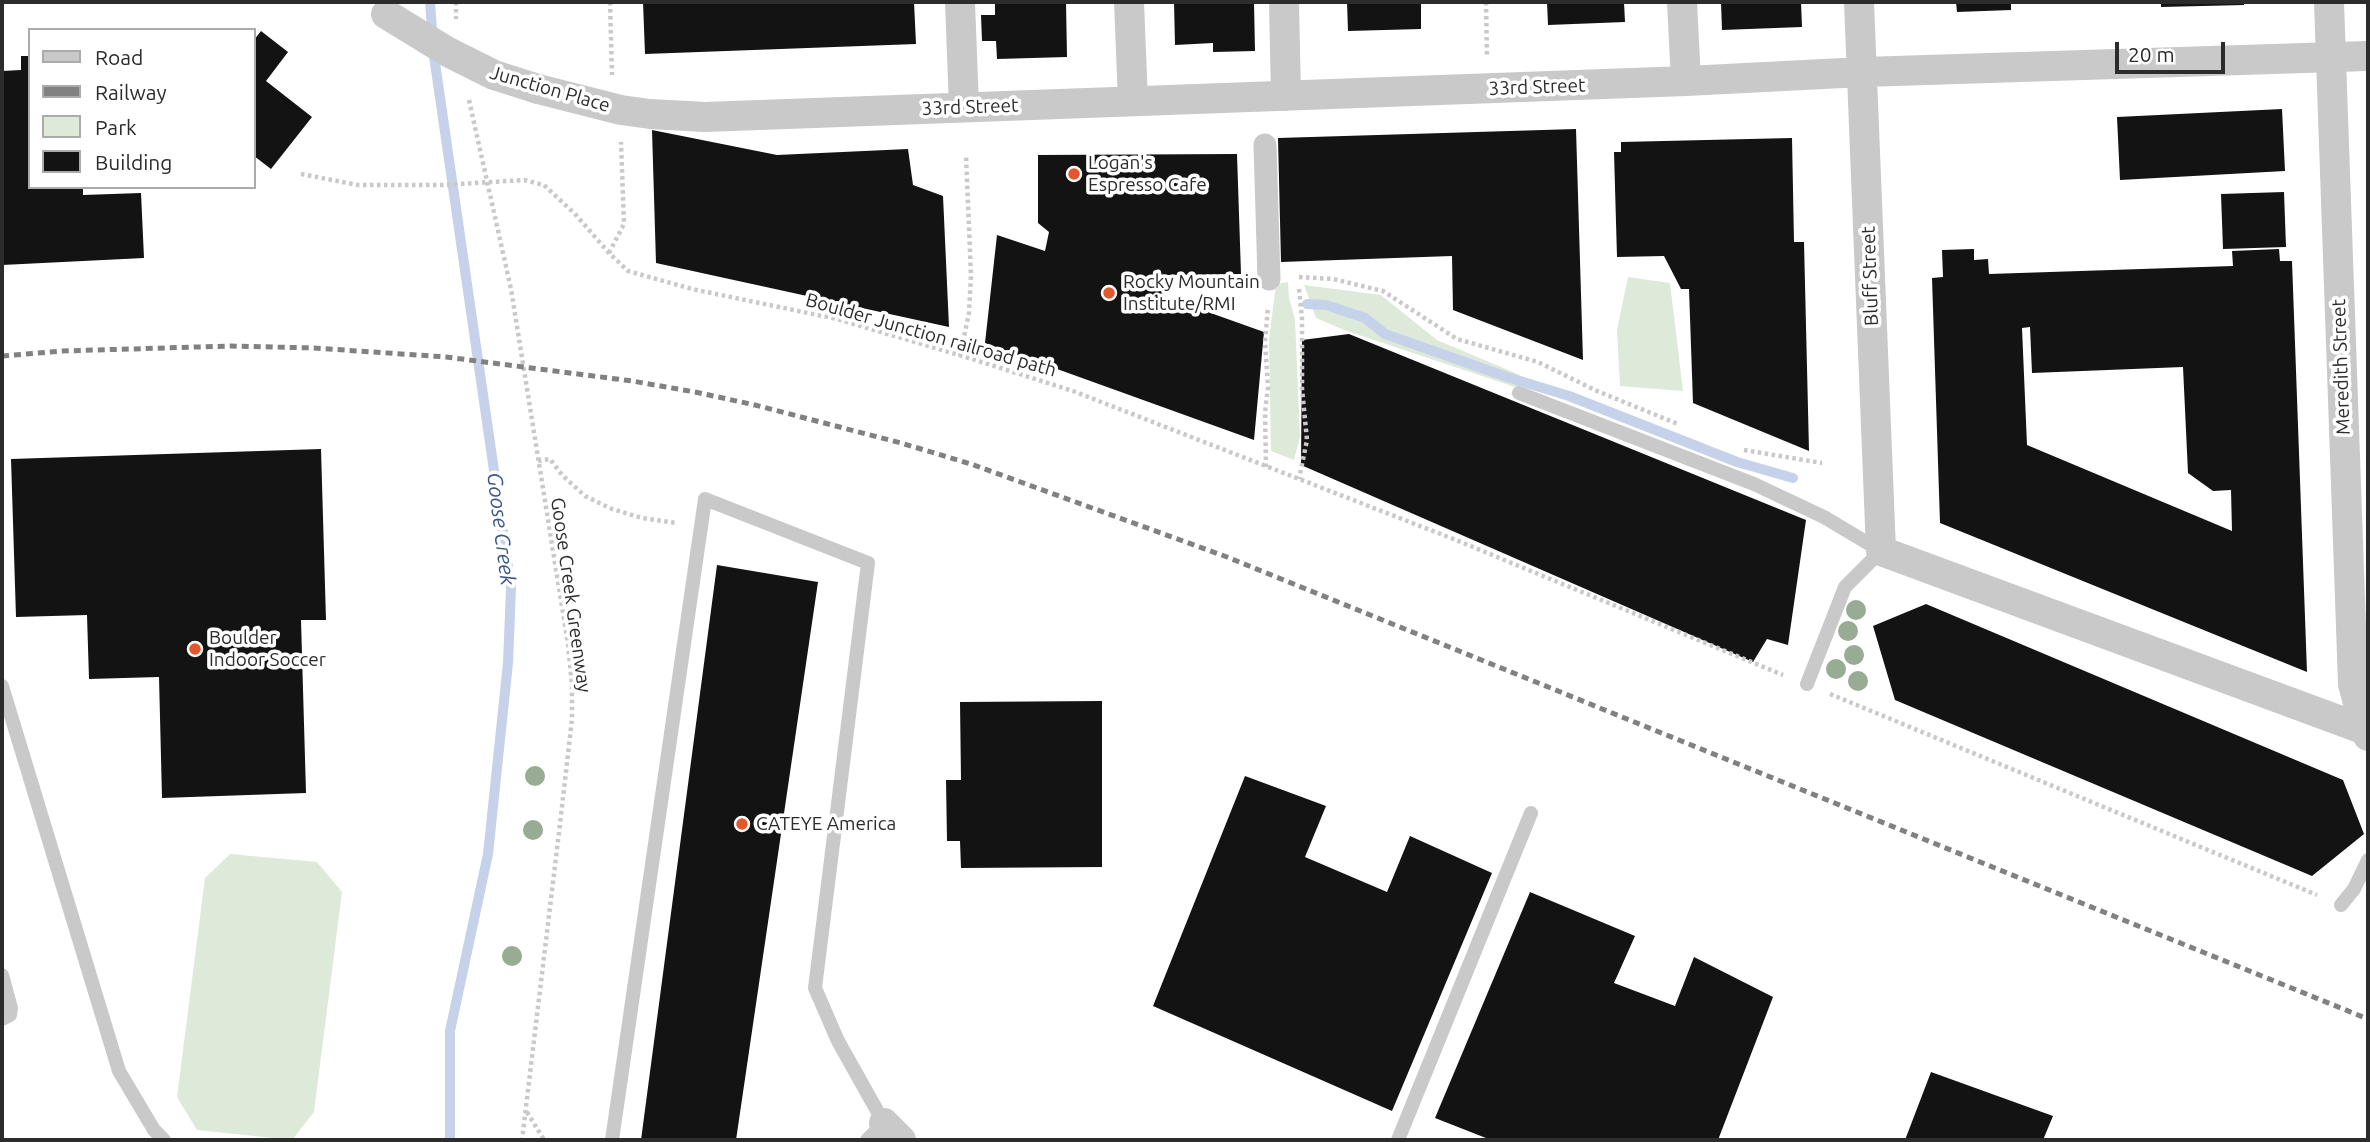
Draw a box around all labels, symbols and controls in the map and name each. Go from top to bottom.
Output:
legend [28,28,256,189]
scale bar [2118,28,2228,72]
text: 20 m [2128,42,2175,66]
text: Road [95,45,143,69]
street label: Junction Place [487,61,613,117]
street label: 33rd Street [1488,74,1586,100]
text: Railway [95,80,167,104]
street label: 33rd Street [921,94,1019,120]
text: Park [95,115,137,139]
text: Building [95,150,172,174]
place label: Logan's Espresso Cafe [1088,152,1207,196]
marker: Logan's Espresso Cafe [1066,166,1082,182]
street label: Bluff Street [1857,226,1883,326]
place label: Rocky Mountain Institute/RMI [1123,271,1260,315]
marker: Rocky Mountain Institute/RMI [1101,285,1117,301]
street label: Boulder Junction railroad path [803,288,1059,382]
street label: Meredith Street [2327,299,2355,435]
water label: Goose Creek [482,471,520,587]
street label: Goose Creek Greenway [546,496,596,694]
place label: Boulder Indoor Soccer [209,627,326,671]
marker: Boulder Indoor Soccer [187,641,203,657]
place label: CATEYE America [756,813,896,835]
marker: CATEYE America [734,816,750,832]

